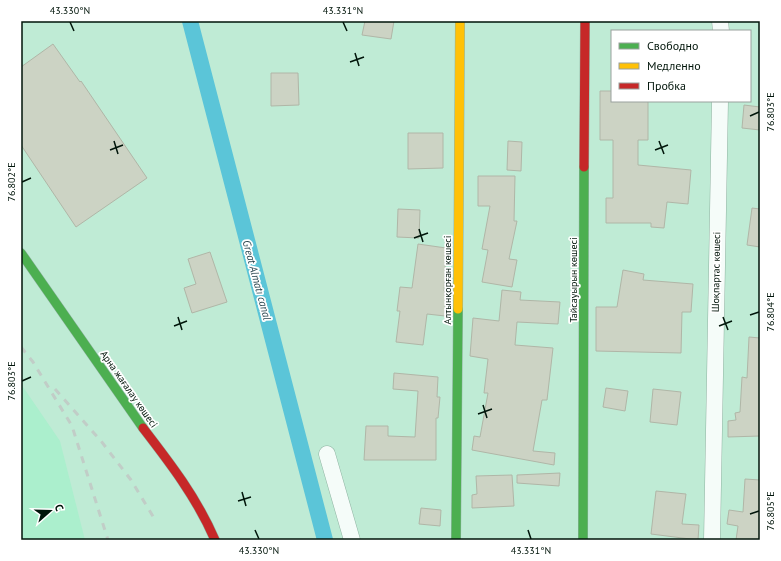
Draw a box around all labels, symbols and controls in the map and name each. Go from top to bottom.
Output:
text: 43.330°N [50,4,90,17]
text: 43.331°N [323,4,363,17]
legend [611,30,751,102]
text: Свободно [647,38,698,53]
text: Медленно [647,58,701,73]
text: Пробка [647,78,686,93]
text: 76.803°E [764,93,777,132]
text: 76.802°E [5,163,18,202]
street label: Шоқпартас көшесі [709,232,723,312]
street label: Алтынқорған көшесі [441,236,454,324]
street label: Тайсауырын көшесі [567,237,580,323]
water label: Great Almatı canal [240,238,274,322]
text: 76.804°E [764,293,777,332]
street label: Арна жағалау көшесі [98,348,160,430]
text: 76.803°E [5,362,18,401]
north arrow [30,491,70,531]
text: 76.805°E [764,492,777,531]
text: С [52,502,67,513]
text: 43.330°N [239,544,279,557]
text: 43.331°N [511,544,551,557]

